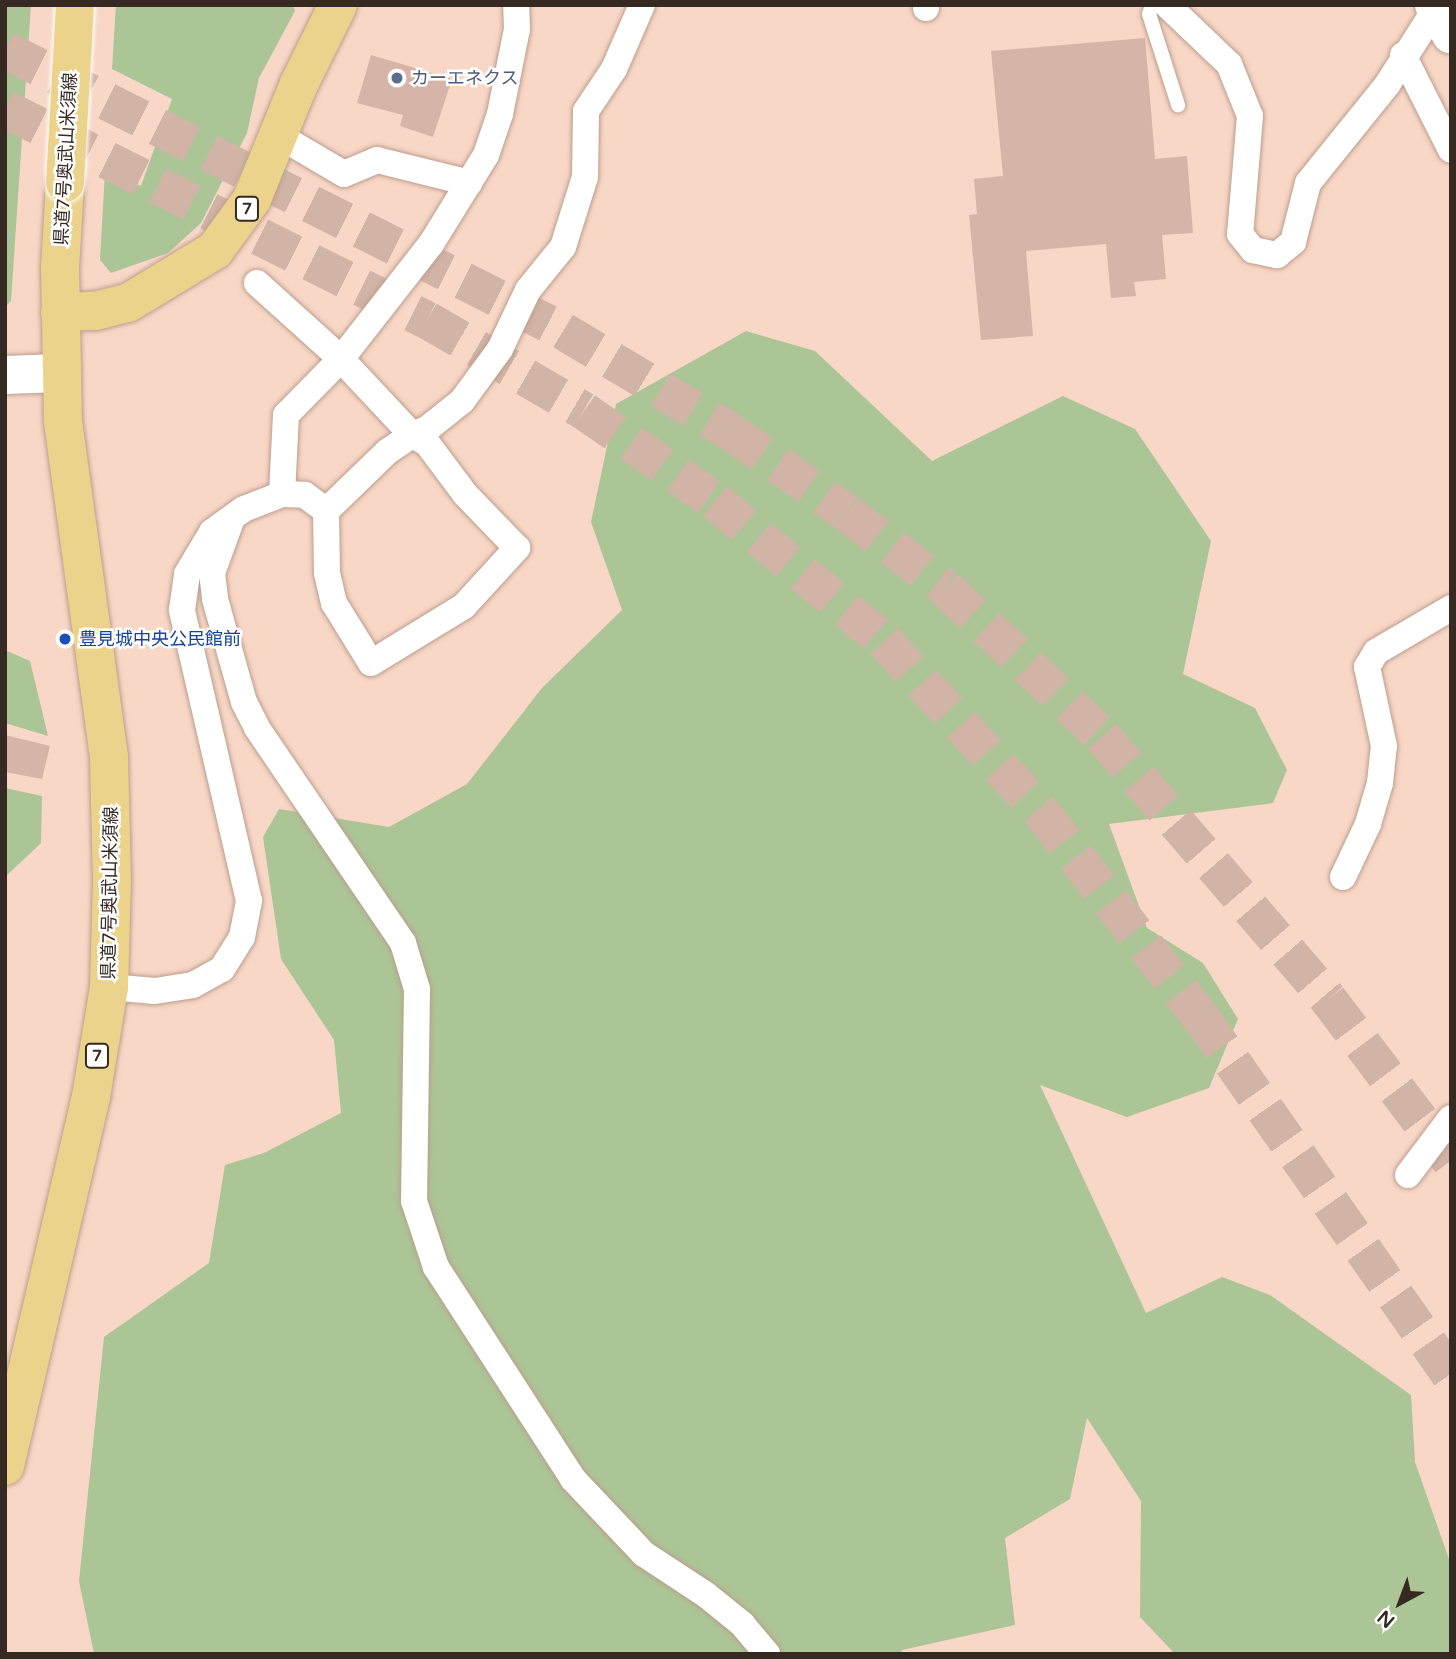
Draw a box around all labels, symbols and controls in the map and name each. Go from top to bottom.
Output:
place label: カーエネクス [411,67,519,89]
marker: カーエネクス [389,70,405,86]
street label: 県道7号奥武山米須線 [51,72,81,246]
road number: 7 [235,196,259,222]
place label: 豊見城中央公民館前 [79,628,241,650]
marker: 豊見城中央公民館前 [57,631,73,647]
street label: 県道7号奥武山米須線 [98,806,122,980]
road number: 7 [85,1044,109,1068]
north arrow [1365,1568,1435,1638]
text: N [1373,1606,1399,1632]

